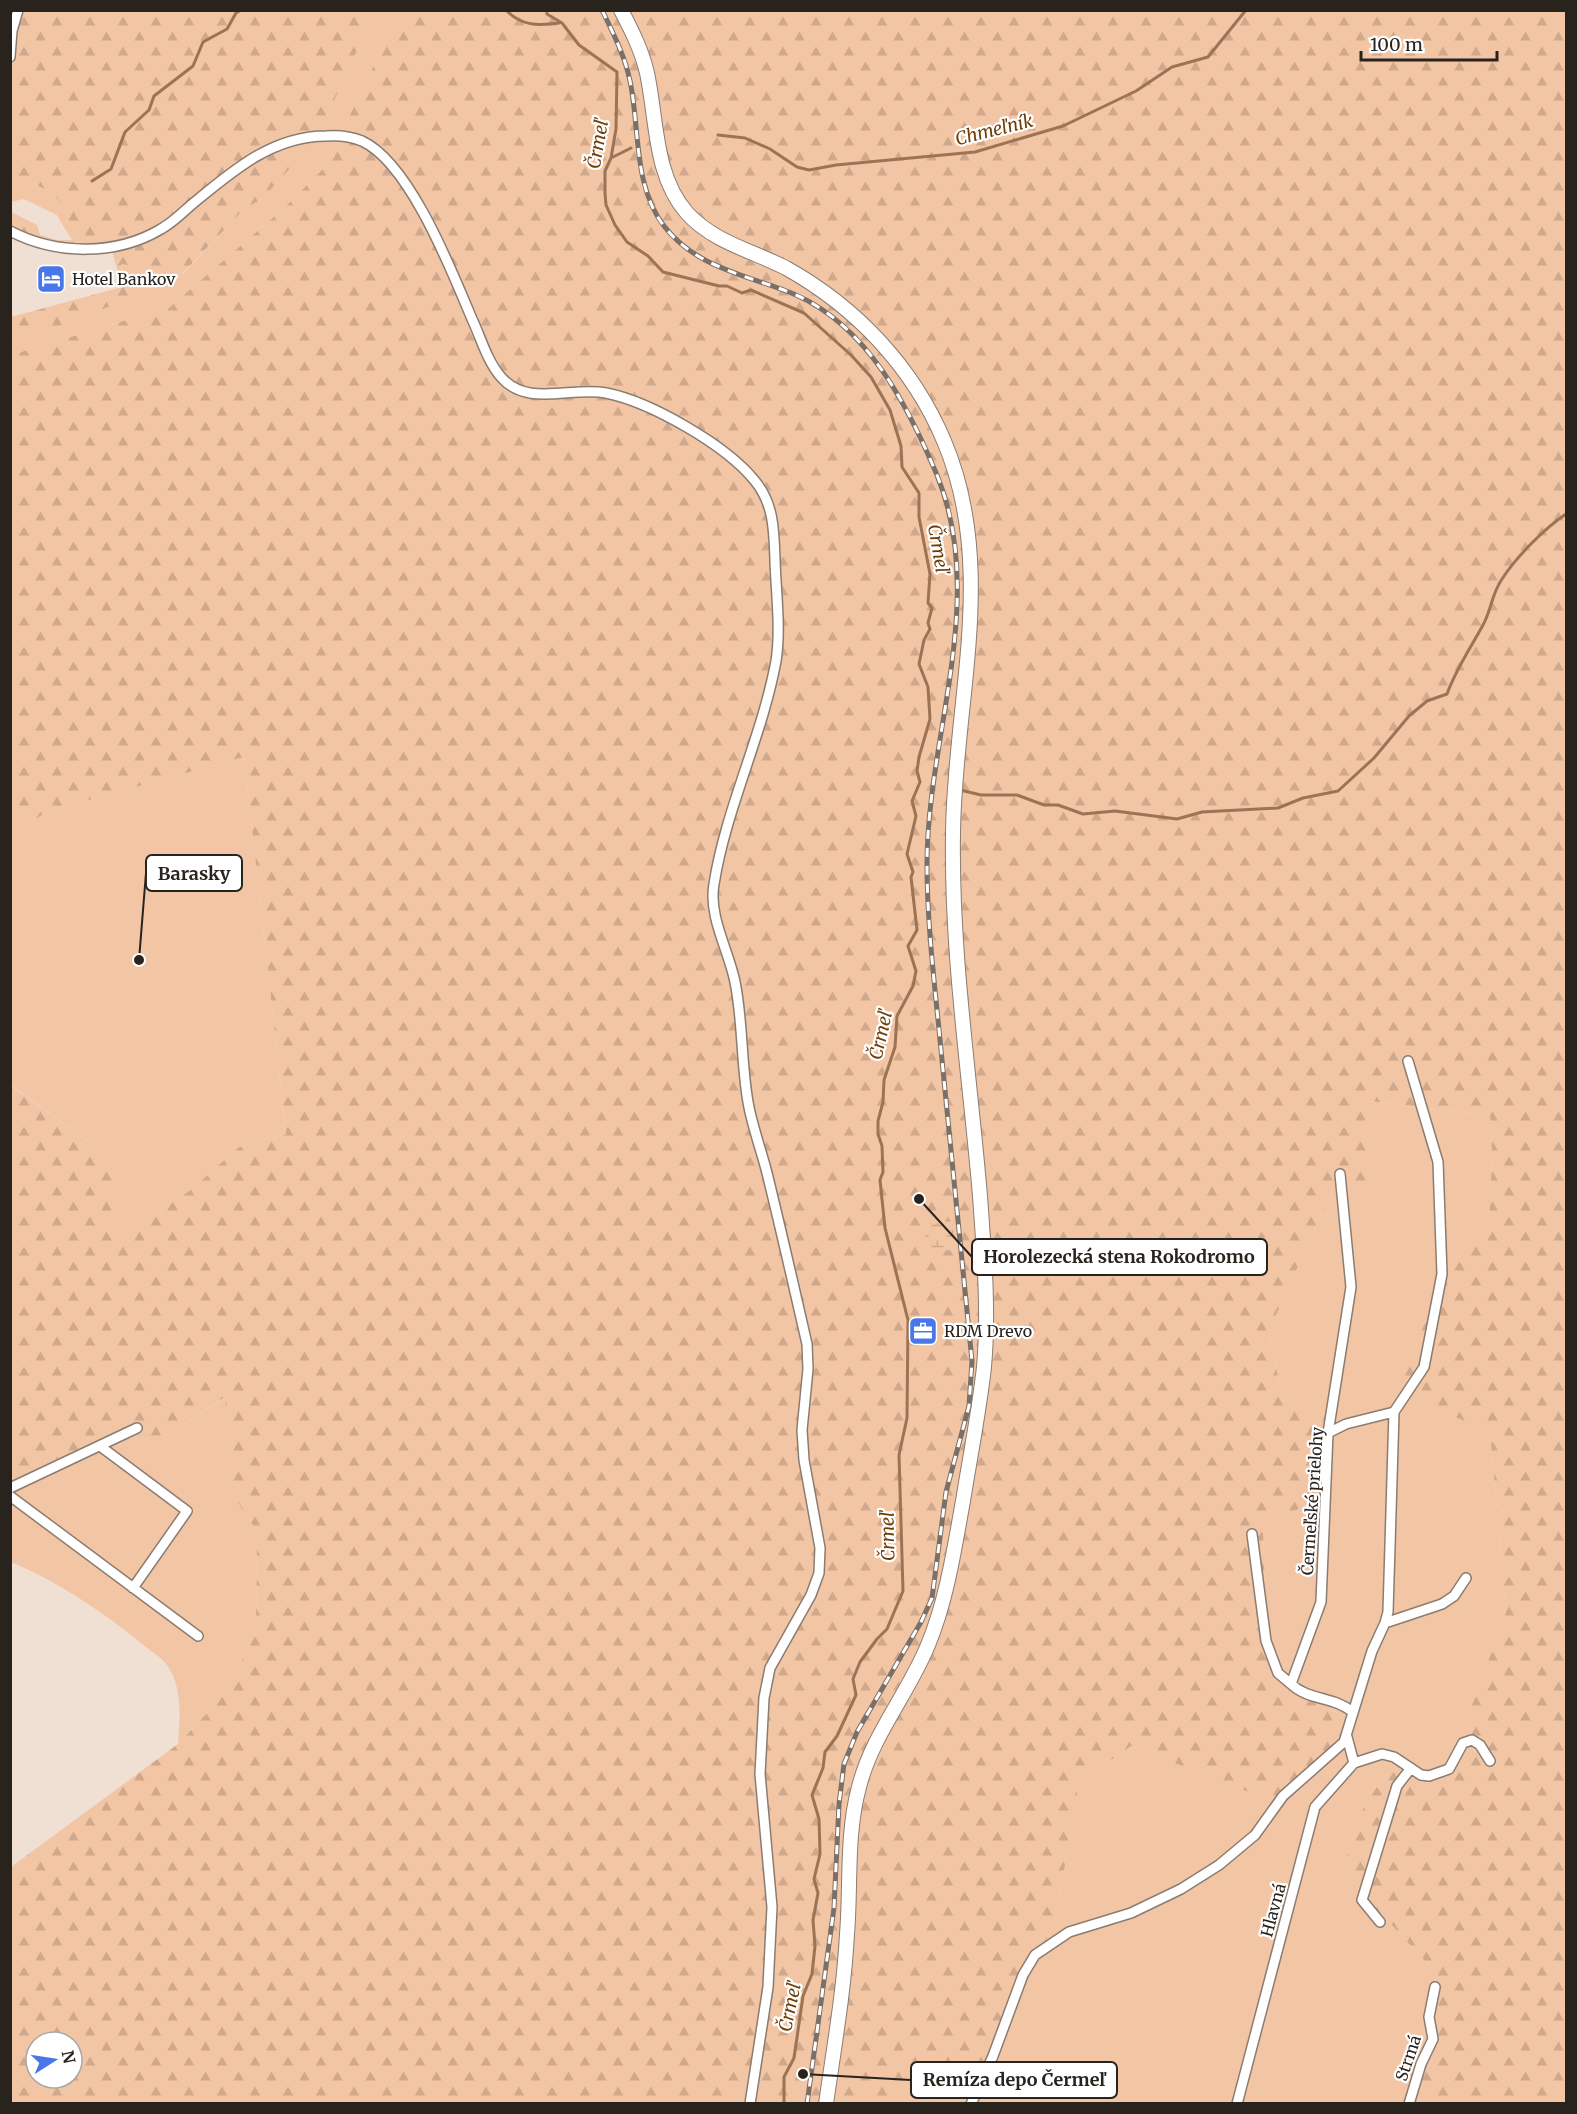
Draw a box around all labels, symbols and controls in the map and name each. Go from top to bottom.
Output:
scale bar [1361,24,1498,62]
text: 100 m [1370,33,1423,56]
water label: Chmeľník [953,109,1035,150]
water label: Črmeľ [582,115,613,171]
hotel icon: Hotel Bankov [35,263,67,295]
place label: Hotel Bankov [72,269,176,289]
water label: Črmeľ [923,522,954,577]
callout: Barasky [146,855,242,891]
text: Barasky [158,862,231,885]
water label: Črmeľ [864,1006,898,1062]
callout: Horolezecká stena Rokodromo [972,1239,1267,1275]
text: Horolezecká stena Rokodromo [983,1245,1255,1268]
office icon: RDM Drevo [907,1315,939,1347]
place label: RDM Drevo [944,1321,1032,1341]
street label: Čermeľské prielohy [1297,1426,1327,1576]
water label: Črmeľ [876,1509,899,1561]
street label: Hlavná [1256,1881,1290,1939]
water label: Črmeľ [773,1978,806,2034]
north arrow [24,2030,84,2090]
street label: Strmá [1391,2032,1425,2084]
text: N [58,2049,80,2065]
callout: Remíza depo Čermeľ [911,2062,1117,2098]
text: Remíza depo Čermeľ [923,2068,1107,2091]

